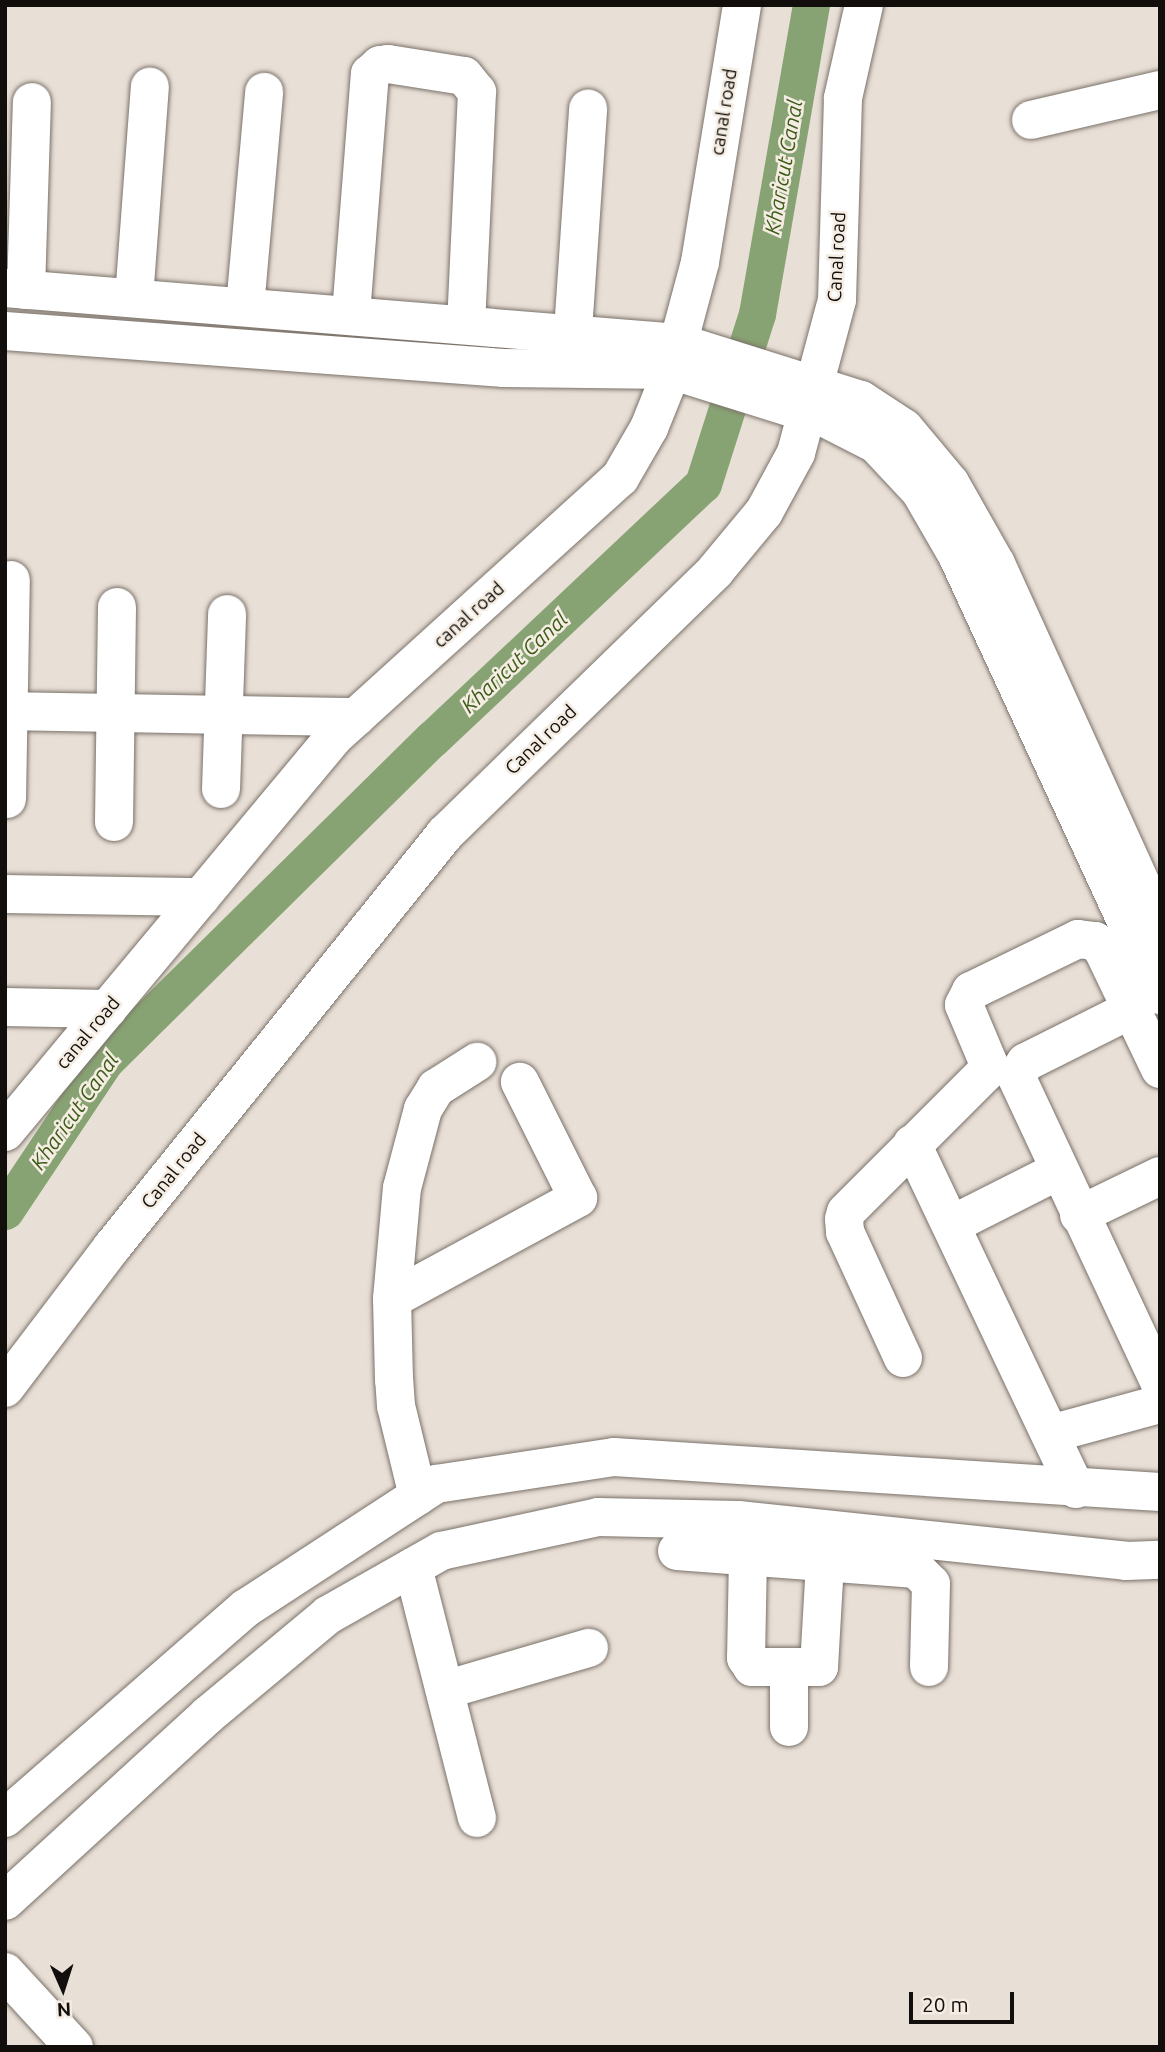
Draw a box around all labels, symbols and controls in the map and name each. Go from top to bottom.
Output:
street label: canal road [706,67,742,157]
water label: Kharicut Canal [759,98,807,236]
street label: Canal road [823,211,851,303]
street label: canal road [429,577,509,653]
water label: Kharicut Canal [456,606,572,718]
street label: Canal road [501,700,581,780]
street label: canal road [51,992,125,1074]
water label: Kharicut Canal [25,1048,123,1174]
street label: Canal road [137,1129,211,1213]
north arrow [28,1954,98,2024]
scale bar [913,1979,1018,2023]
text: 20 m [922,1992,969,2016]
text: N [56,1999,72,2021]

